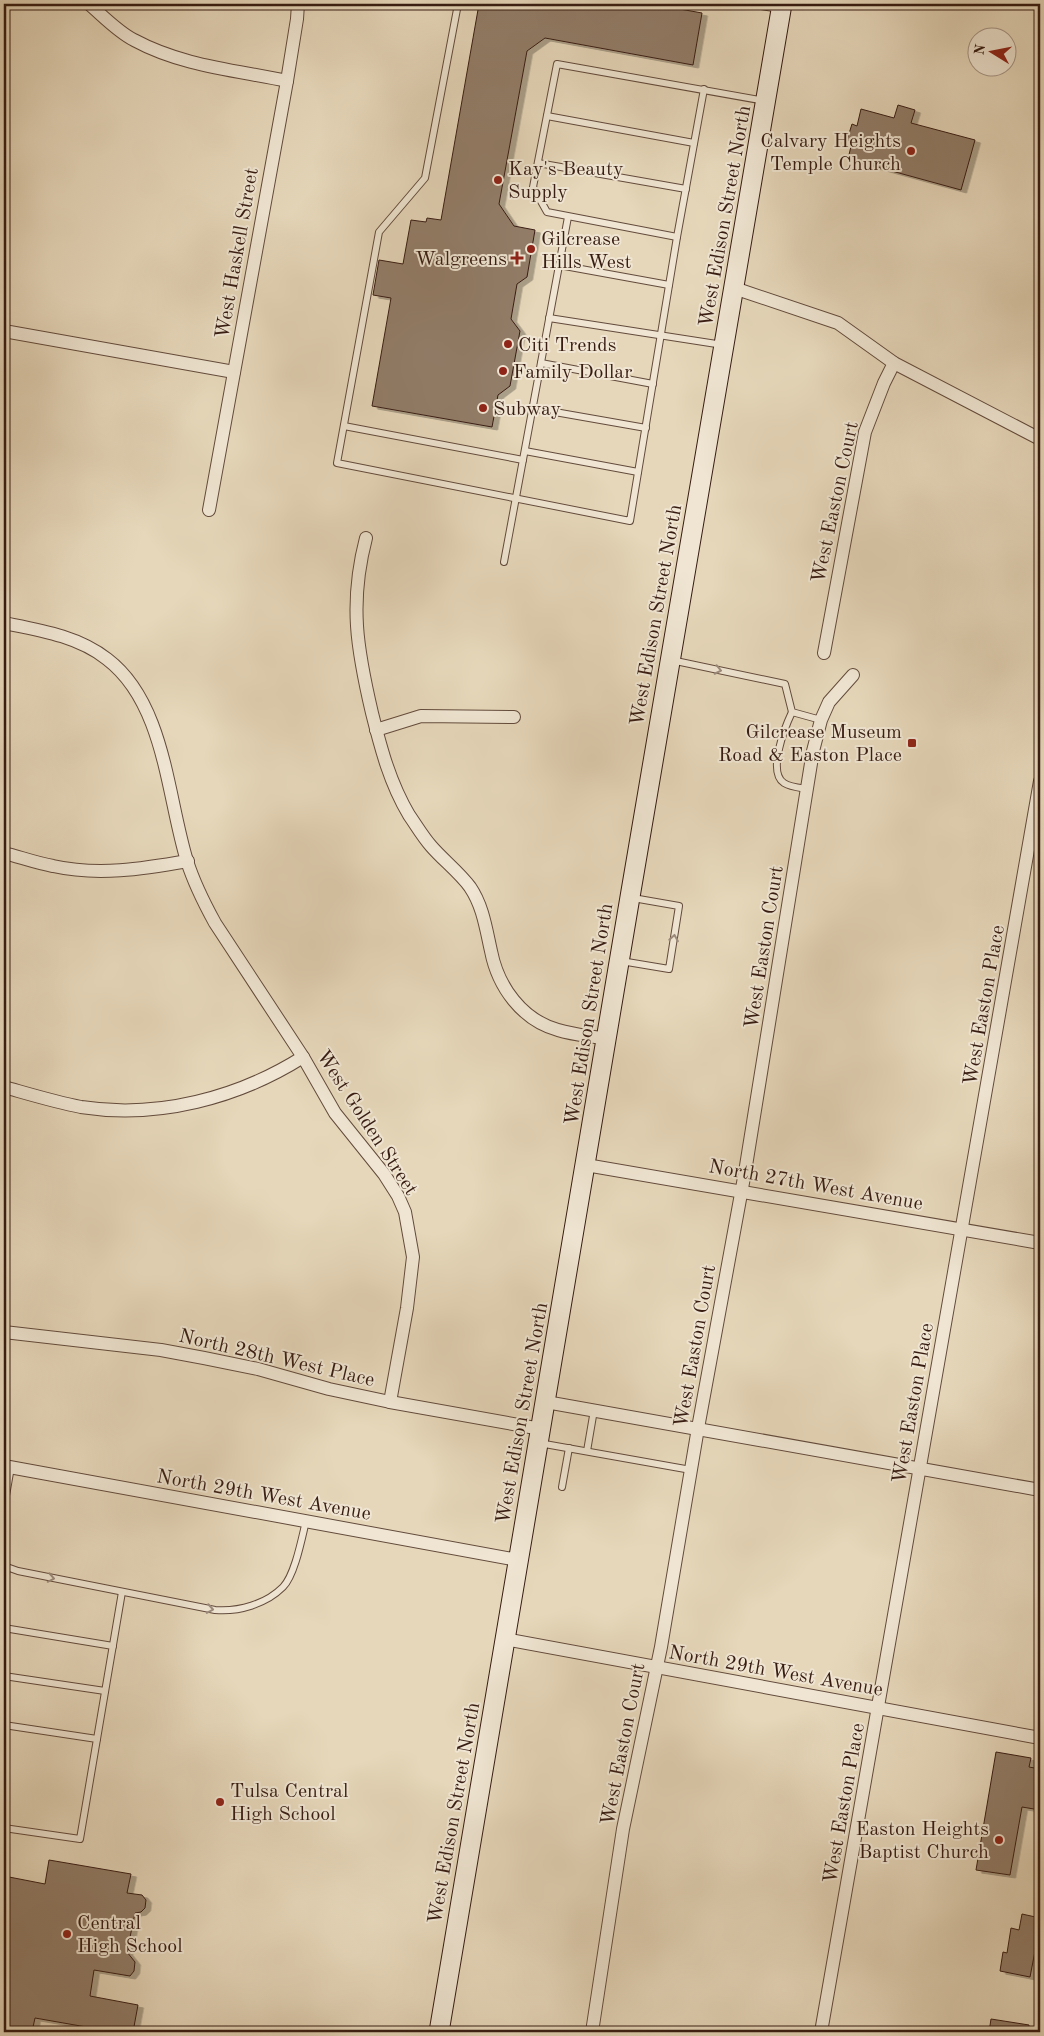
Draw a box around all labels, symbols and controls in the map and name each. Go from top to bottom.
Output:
north arrow [966,28,1016,78]
text: N [972,43,988,56]
street label: West Edison Street North [697,104,755,329]
place label: Calvary Heights Temple Church [760,132,901,175]
marker: Calvary Heights Temple Church [905,145,917,157]
place label: Kay's Beauty Supply [508,160,624,203]
street label: West Haskell Street [213,166,263,340]
marker: Kay's Beauty Supply [492,174,504,186]
place label: Gilcrease Hills West [541,230,632,273]
marker: Gilcrease Hills West [525,243,537,255]
place label: Walgreens [415,250,507,270]
marker: Walgreens [511,252,523,264]
place label: Citi Trends [518,336,616,356]
marker: Citi Trends [502,338,514,350]
place label: Family Dollar [513,363,632,383]
marker: Family Dollar [497,365,509,377]
place label: Subway [493,400,561,420]
marker: Subway [477,402,489,414]
street label: West Easton Court [809,420,863,585]
street label: West Edison Street North [628,503,686,728]
one-way arrow [713,665,722,675]
place label: Gilcrease Museum Road & Easton Place [718,723,902,766]
marker: Gilcrease Museum Road & Easton Place [906,737,918,749]
street label: West Easton Court [742,864,788,1030]
street label: West Edison Street North [563,902,617,1127]
street label: West Easton Place [961,924,1009,1087]
one-way arrow [669,933,679,942]
street label: West Golden Street [312,1047,421,1199]
street label: North 27th West Avenue [707,1157,924,1215]
street label: West Easton Court [672,1263,720,1429]
street label: West Edison Street North [494,1301,552,1526]
street label: West Easton Place [890,1322,938,1485]
street label: North 28th West Place [177,1327,376,1391]
street label: North 29th West Avenue [155,1467,372,1525]
one-way arrow [46,1572,55,1582]
one-way arrow [206,1603,215,1613]
street label: North 29th West Avenue [667,1643,884,1701]
street label: West Easton Court [598,1662,650,1827]
street label: West Edison Street North [426,1701,484,1926]
street label: West Easton Place [821,1722,869,1885]
place label: Tulsa Central High School [230,1782,348,1825]
marker: Tulsa Central High School [214,1796,226,1808]
place label: Easton Heights Baptist Church [856,1820,989,1863]
marker: Easton Heights Baptist Church [993,1834,1005,1846]
place label: Central High School [77,1914,183,1957]
marker: Central High School [61,1928,73,1940]

